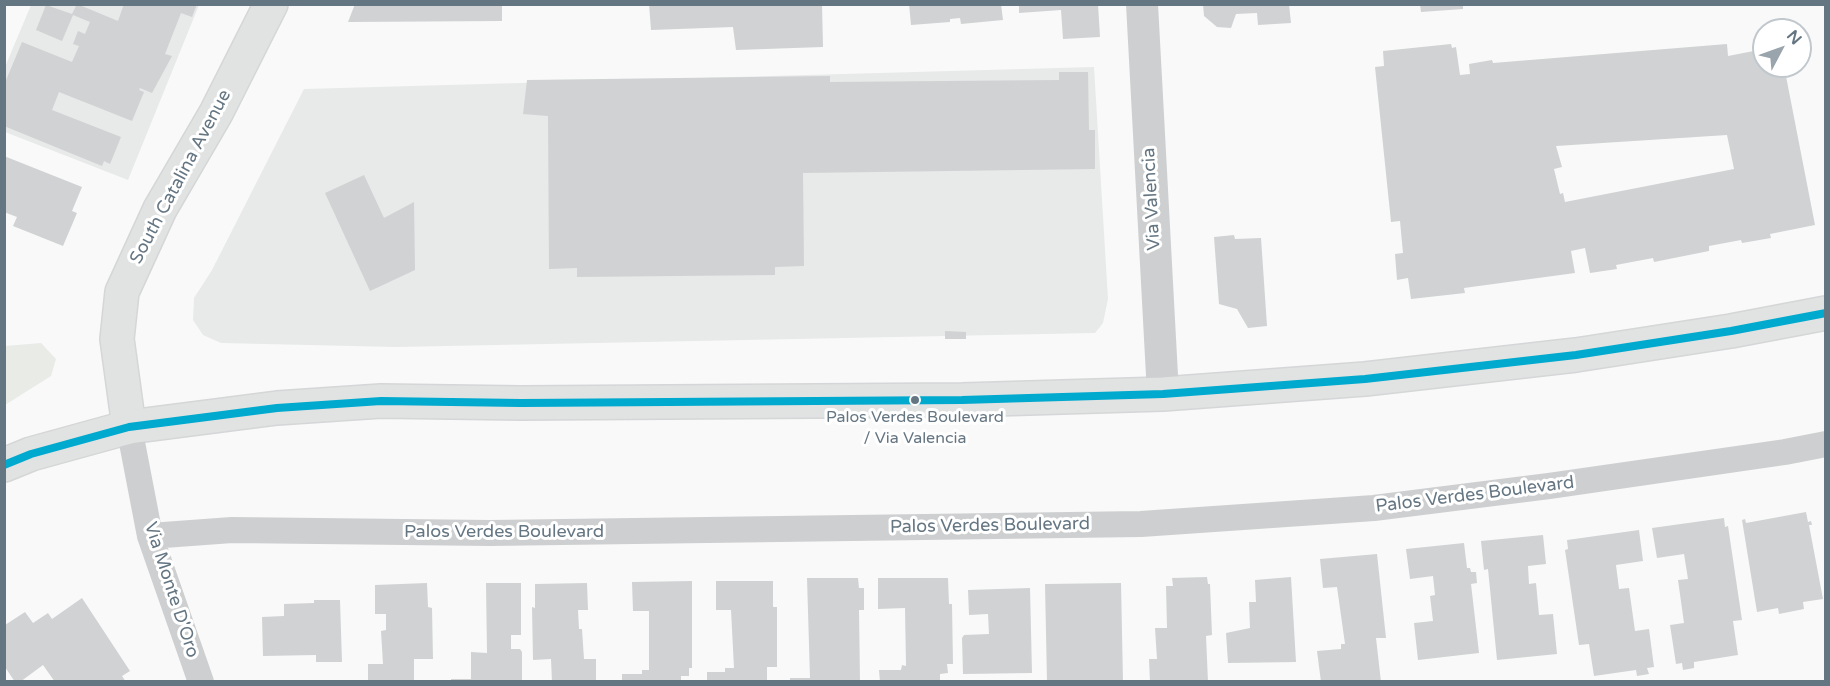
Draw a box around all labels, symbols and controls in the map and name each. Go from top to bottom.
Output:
north arrow [1752,18,1812,78]
text: N [1782,26,1806,49]
street label: South Catalina Avenue [126,86,236,268]
street label: Via Valencia [1139,147,1165,251]
marker: Palos Verdes Boulevard / Via Valencia [909,394,921,406]
place label: Palos Verdes Boulevard / Via Valencia [826,408,1004,446]
street label: Palos Verdes Boulevard [1374,472,1576,518]
street label: Palos Verdes Boulevard [890,513,1090,539]
street label: Via Monte D'Oro [139,519,203,661]
street label: Palos Verdes Boulevard [404,521,604,543]

